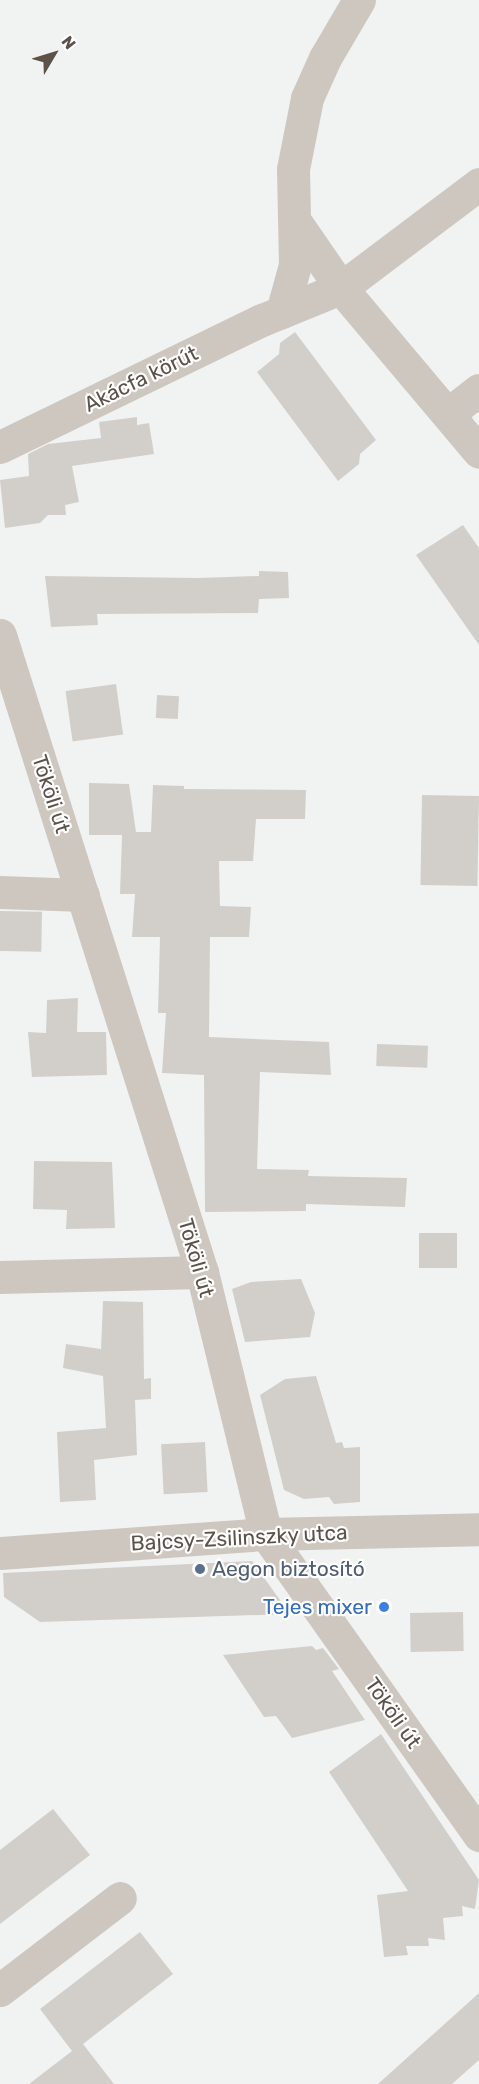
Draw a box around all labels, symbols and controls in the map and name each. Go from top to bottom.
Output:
north arrow [24,24,84,84]
text: N [58,32,80,53]
street label: Akácfa körút [80,341,202,417]
street label: Tököli út [27,752,75,836]
street label: Tököli út [173,1216,219,1300]
street label: Bajcsy-Zsilinszky utca [130,1520,348,1556]
place label: Aegon biztosító [212,1556,365,1582]
marker: Aegon biztosító [193,1562,207,1576]
place label: Tejes mixer [263,1594,372,1620]
marker: Tejes mixer [377,1600,391,1614]
street label: Tököli út [360,1673,426,1753]

